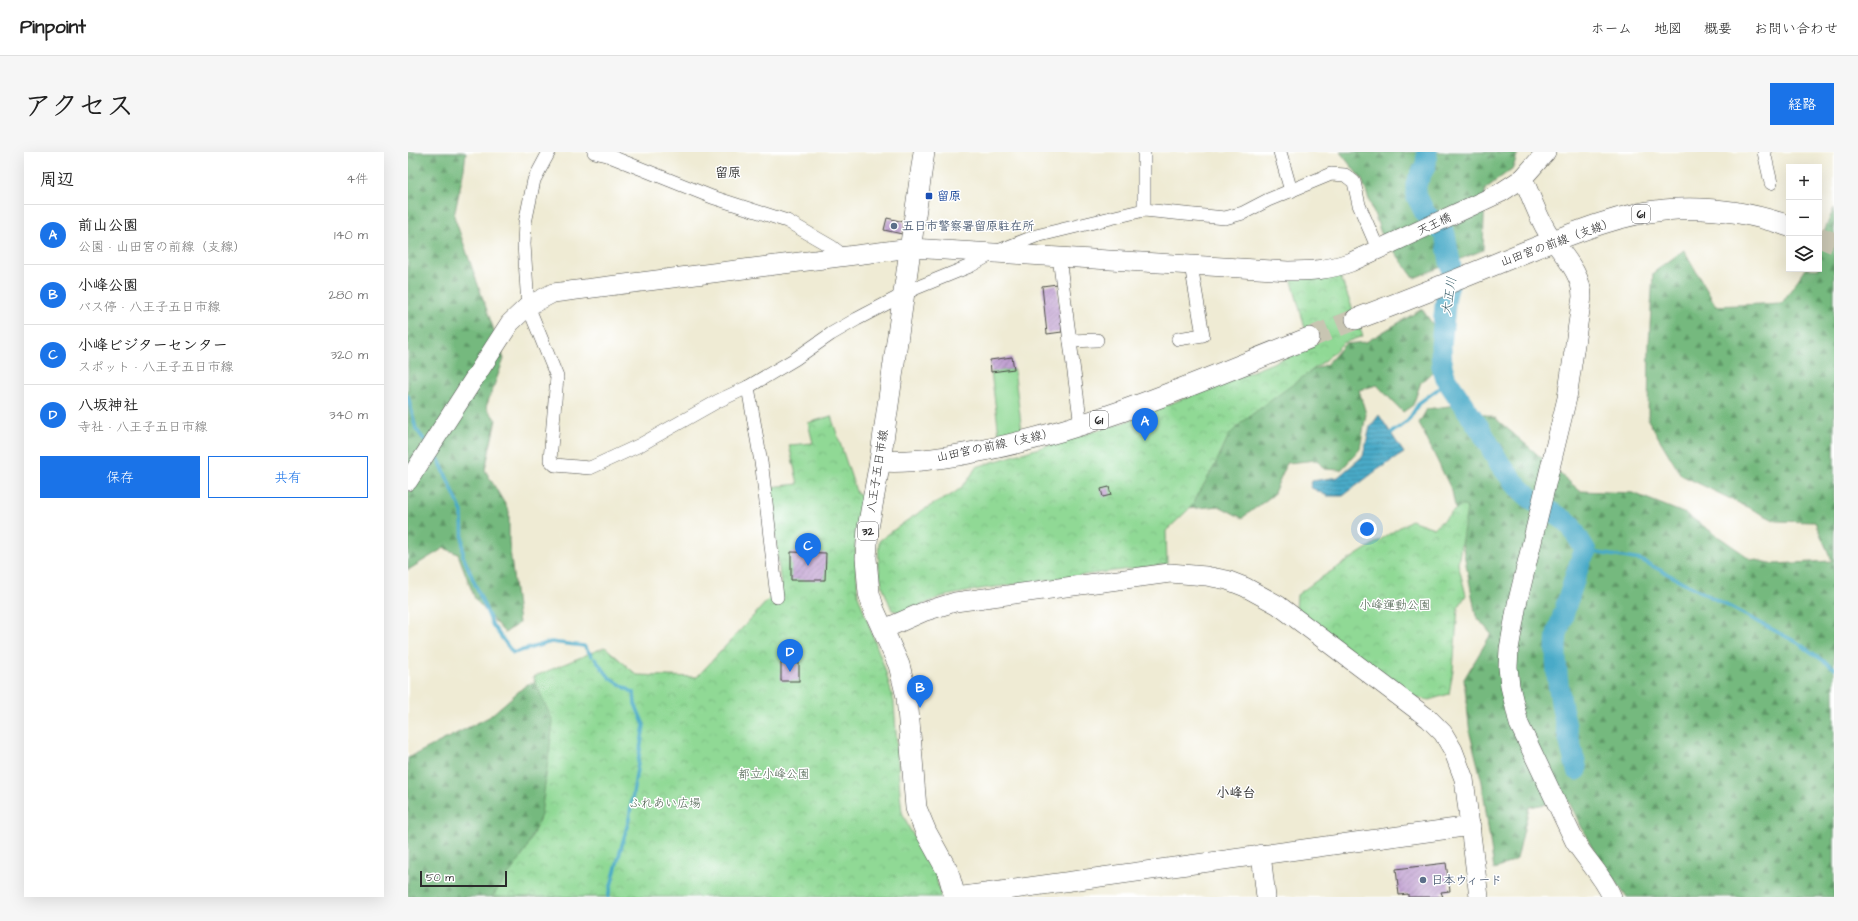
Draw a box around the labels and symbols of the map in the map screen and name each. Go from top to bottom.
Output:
district label: 留原 [715,164,741,182]
place label: 留原 [937,188,961,205]
marker: 留原 [924,191,934,201]
road number: 61 [1632,205,1650,223]
street label: 天王橋 [1414,209,1454,240]
street label: 山田宮の前線（支線） [1498,214,1616,271]
place label: 五日市警察署留原駐在所 [902,218,1035,235]
marker: 五日市警察署留原駐在所 [889,221,899,231]
water label: 大正川 [1437,275,1461,317]
pin: A [1132,408,1158,441]
road number: 61 [1090,411,1108,429]
street label: 山田宮の前線（支線） [935,425,1056,466]
street label: 八王子五日市線 [863,428,892,514]
your location [1357,519,1377,539]
road number: 32 [858,522,878,540]
pin: C [795,533,821,566]
park label: 小峰運動公園 [1359,597,1431,614]
pin: D [777,639,803,672]
pin: B [907,675,933,708]
park label: 都立小峰公園 [738,766,810,783]
district label: 小峰台 [1216,784,1256,802]
park label: ふれあい広場 [629,795,701,812]
scale bar [420,869,507,888]
place label: 日本ウィード [1431,872,1502,889]
marker: 日本ウィード [1418,875,1428,885]

